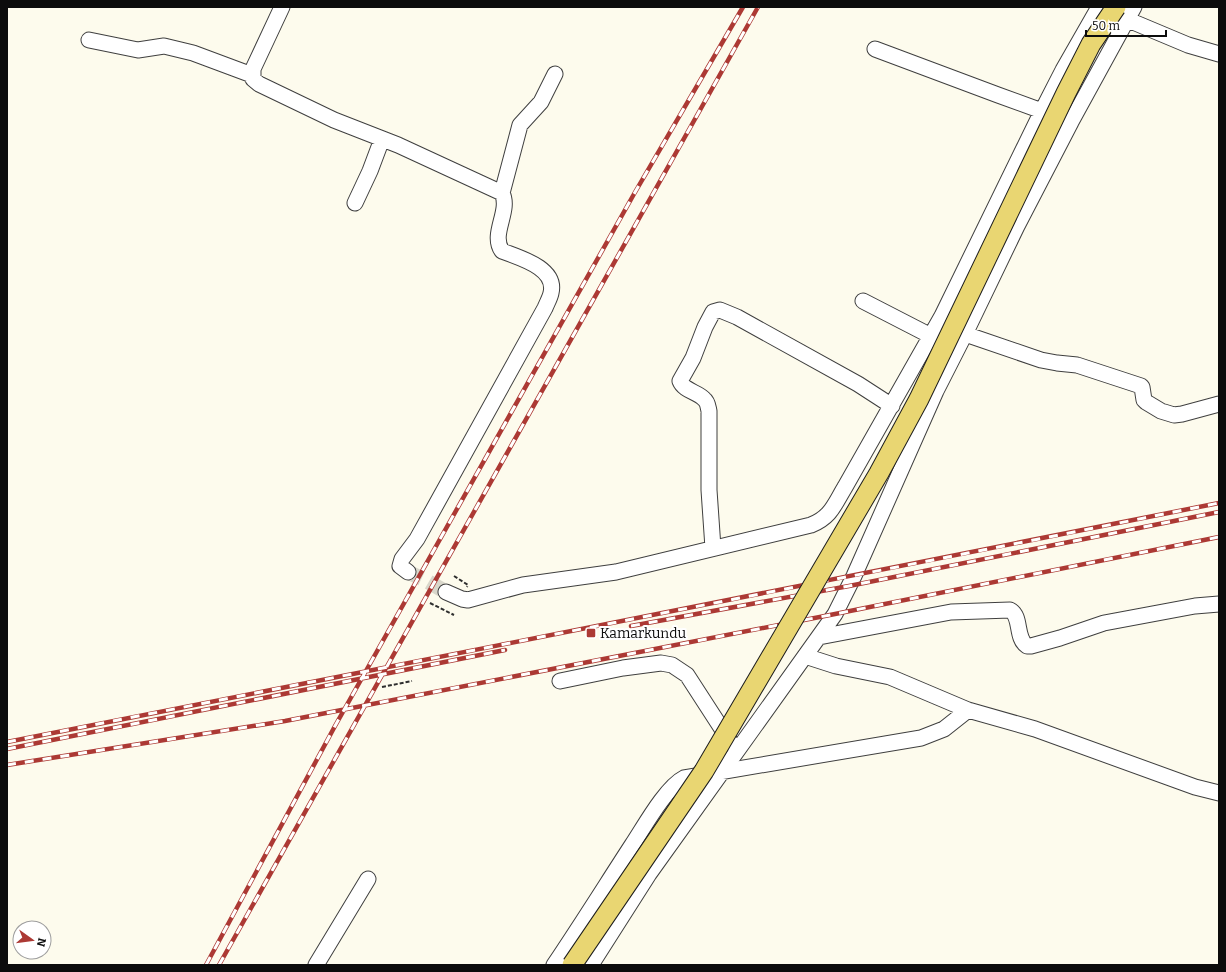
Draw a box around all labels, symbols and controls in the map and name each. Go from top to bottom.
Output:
scale bar [1086,12,1166,38]
text: 50 m [1092,19,1121,33]
place label: Kamarkundu [600,625,687,642]
marker: Kamarkundu [585,627,597,639]
north arrow [12,920,52,960]
text: N [34,937,49,948]

